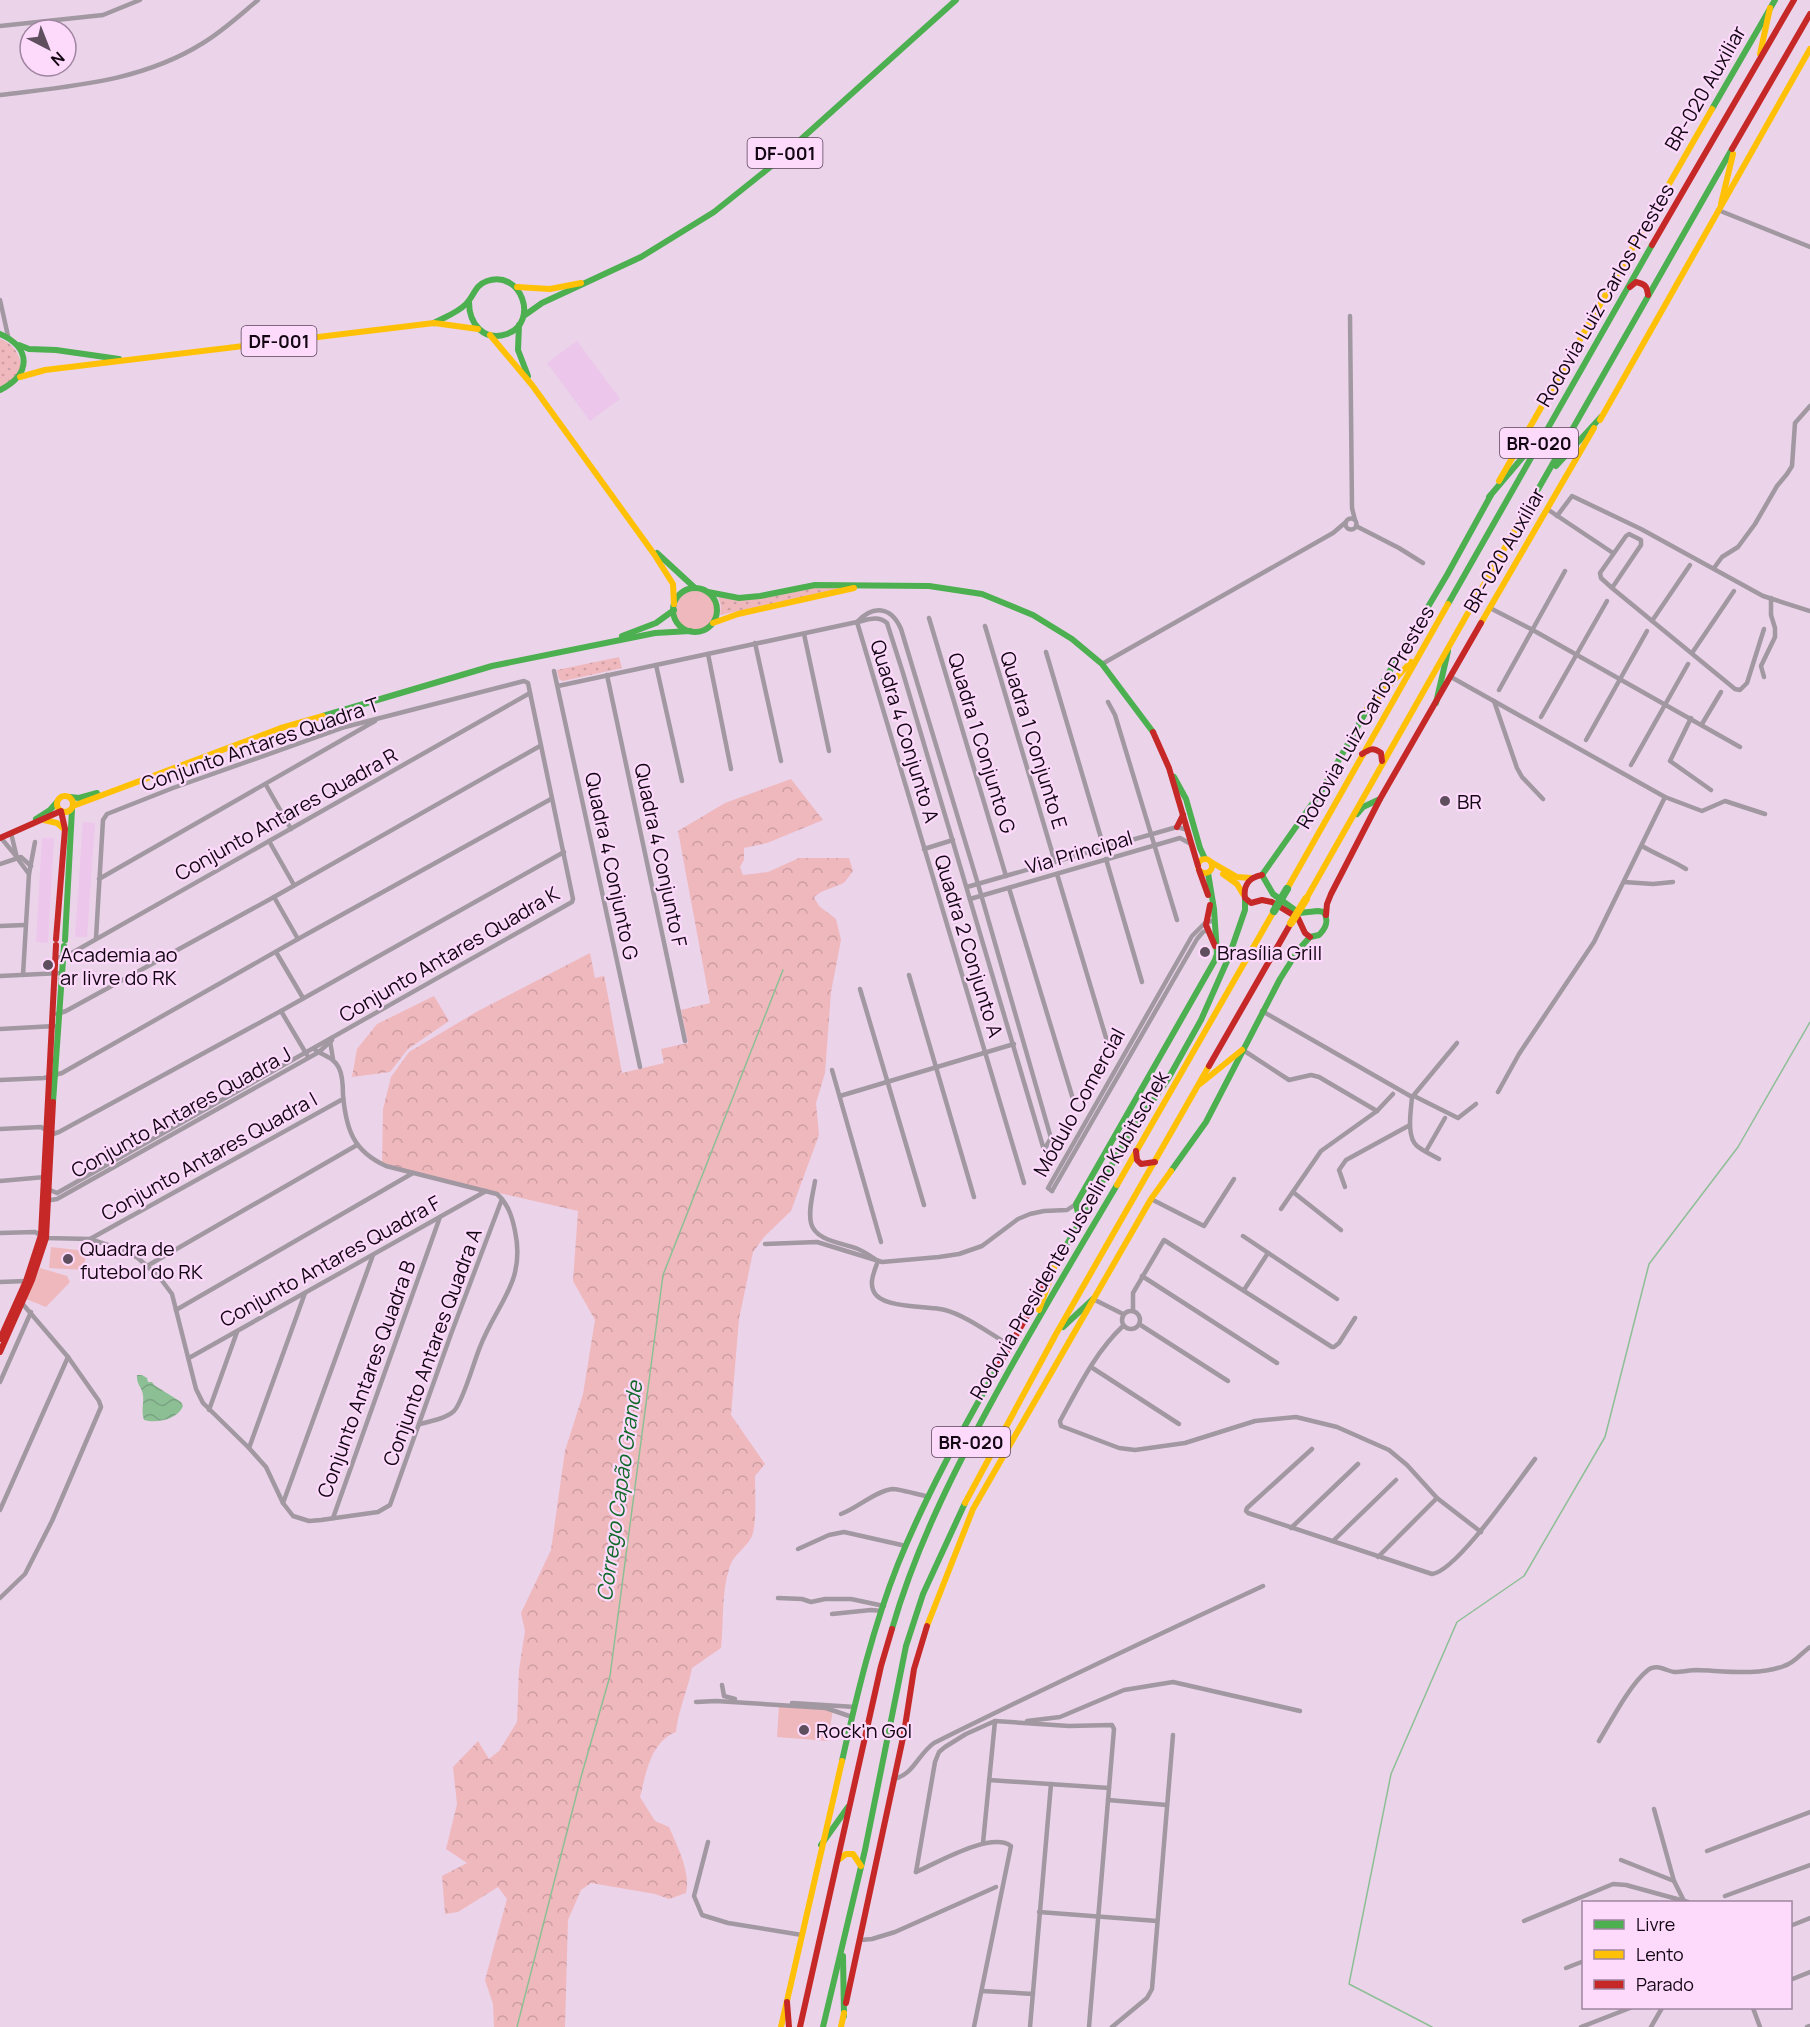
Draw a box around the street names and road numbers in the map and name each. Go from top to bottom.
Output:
street label: BR-020 Auxiliar [1658,20,1752,156]
road number: DF-001 [748,138,822,168]
street label: Rodovia Luiz Carlos Prestes [1530,178,1680,412]
road number: DF-001 [242,326,316,356]
road number: BR-020 [1500,428,1578,458]
street label: BR-020 Auxiliar [1457,482,1551,618]
street label: Rodovia Luiz Carlos Prestes [1290,600,1440,834]
street label: Quadra 4 Conjunto A [864,636,946,826]
street label: Quadra 1 Conjunto E [994,648,1074,832]
street label: Quadra 1 Conjunto G [942,649,1022,837]
street label: Conjunto Antares Quadra T [137,690,383,798]
street label: Conjunto Antares Quadra R [170,741,402,887]
street label: Quadra 4 Conjunto F [628,761,694,949]
street label: Quadra 4 Conjunto G [579,770,645,962]
street label: Via Principal [1022,824,1136,880]
street label: Quadra 2 Conjunto A [928,851,1010,1041]
street label: Conjunto Antares Quadra K [334,880,564,1028]
street label: Módulo Comercial [1027,1023,1131,1181]
street label: Conjunto Antares Quadra J [66,1040,296,1184]
street label: Rodovia Presidente Juscelino Kubitschek [963,1065,1175,1404]
street label: Conjunto Antares Quadra I [96,1085,322,1227]
street label: Conjunto Antares Quadra F [215,1189,445,1333]
street label: Conjunto Antares Quadra A [376,1224,488,1470]
street label: Conjunto Antares Quadra B [310,1257,422,1501]
road number: BR-020 [932,1427,1010,1457]

